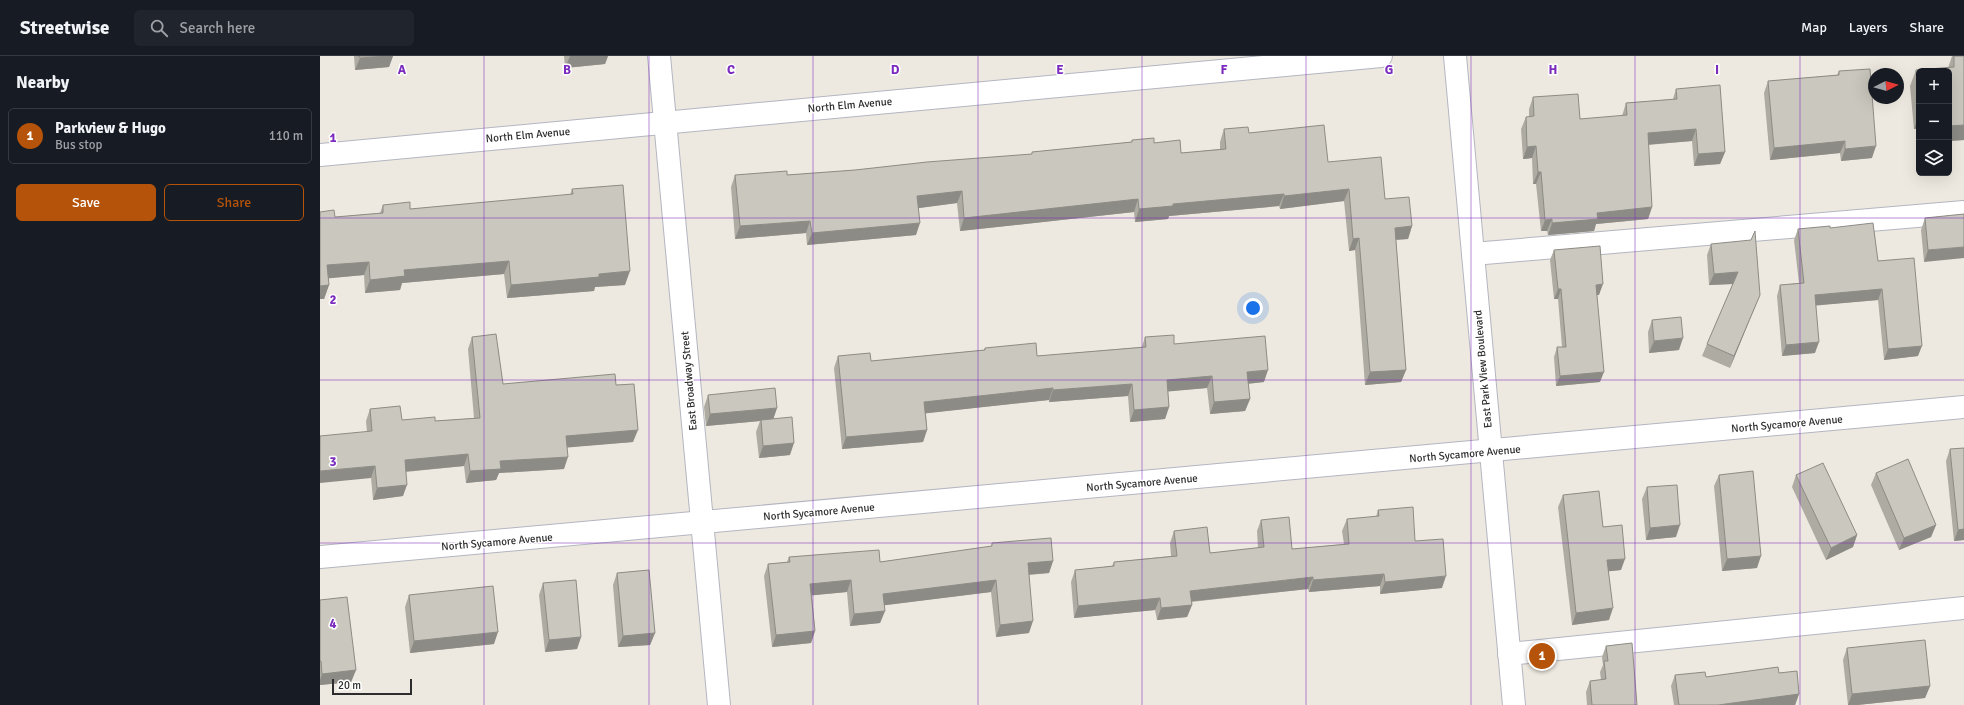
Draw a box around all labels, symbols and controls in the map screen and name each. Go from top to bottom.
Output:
search box [134,10,414,46]
text: Streetwise [20,16,110,40]
icon: search [148,17,170,39]
text: Search here [180,19,255,37]
text: Map [1801,19,1827,36]
text: Layers [1849,19,1888,36]
text: Share [1910,19,1944,36]
text: A [398,62,407,78]
text: B [563,62,571,78]
text: C [727,62,735,78]
text: D [891,62,900,78]
text: E [1056,62,1064,78]
text: F [1221,62,1228,78]
text: G [1385,62,1393,78]
text: H [1549,62,1557,78]
text: I [1715,62,1719,78]
north arrow [1868,68,1904,104]
map controls [1916,68,1952,176]
button: + [1916,68,1952,104]
text: Nearby [16,72,69,93]
street label: North Elm Avenue [807,95,893,115]
button: − [1916,104,1952,140]
text: Parkview & Hugo [55,119,166,137]
street label: North Elm Avenue [485,125,571,145]
text: 1 [26,128,34,144]
text: 110 m [269,128,303,144]
text: 1 [329,130,337,146]
text: Bus stop [55,137,102,153]
button: layers [1916,140,1952,176]
button: Save [16,184,156,221]
button: Share [164,184,304,221]
text: 2 [329,292,337,308]
your location [1243,298,1263,318]
street label: East Park View Boulevard [1471,309,1495,429]
street label: East Broadway Street [678,331,700,431]
street label: North Sycamore Avenue [1731,413,1843,435]
street label: North Sycamore Avenue [1409,443,1521,465]
text: 3 [329,454,337,470]
street label: North Sycamore Avenue [1086,472,1198,494]
street label: North Sycamore Avenue [763,501,875,523]
street label: North Sycamore Avenue [441,531,553,553]
text: 4 [329,616,337,632]
pin: 1 [1529,641,1555,671]
scale bar [332,677,412,696]
text: 20 m [338,679,361,692]

